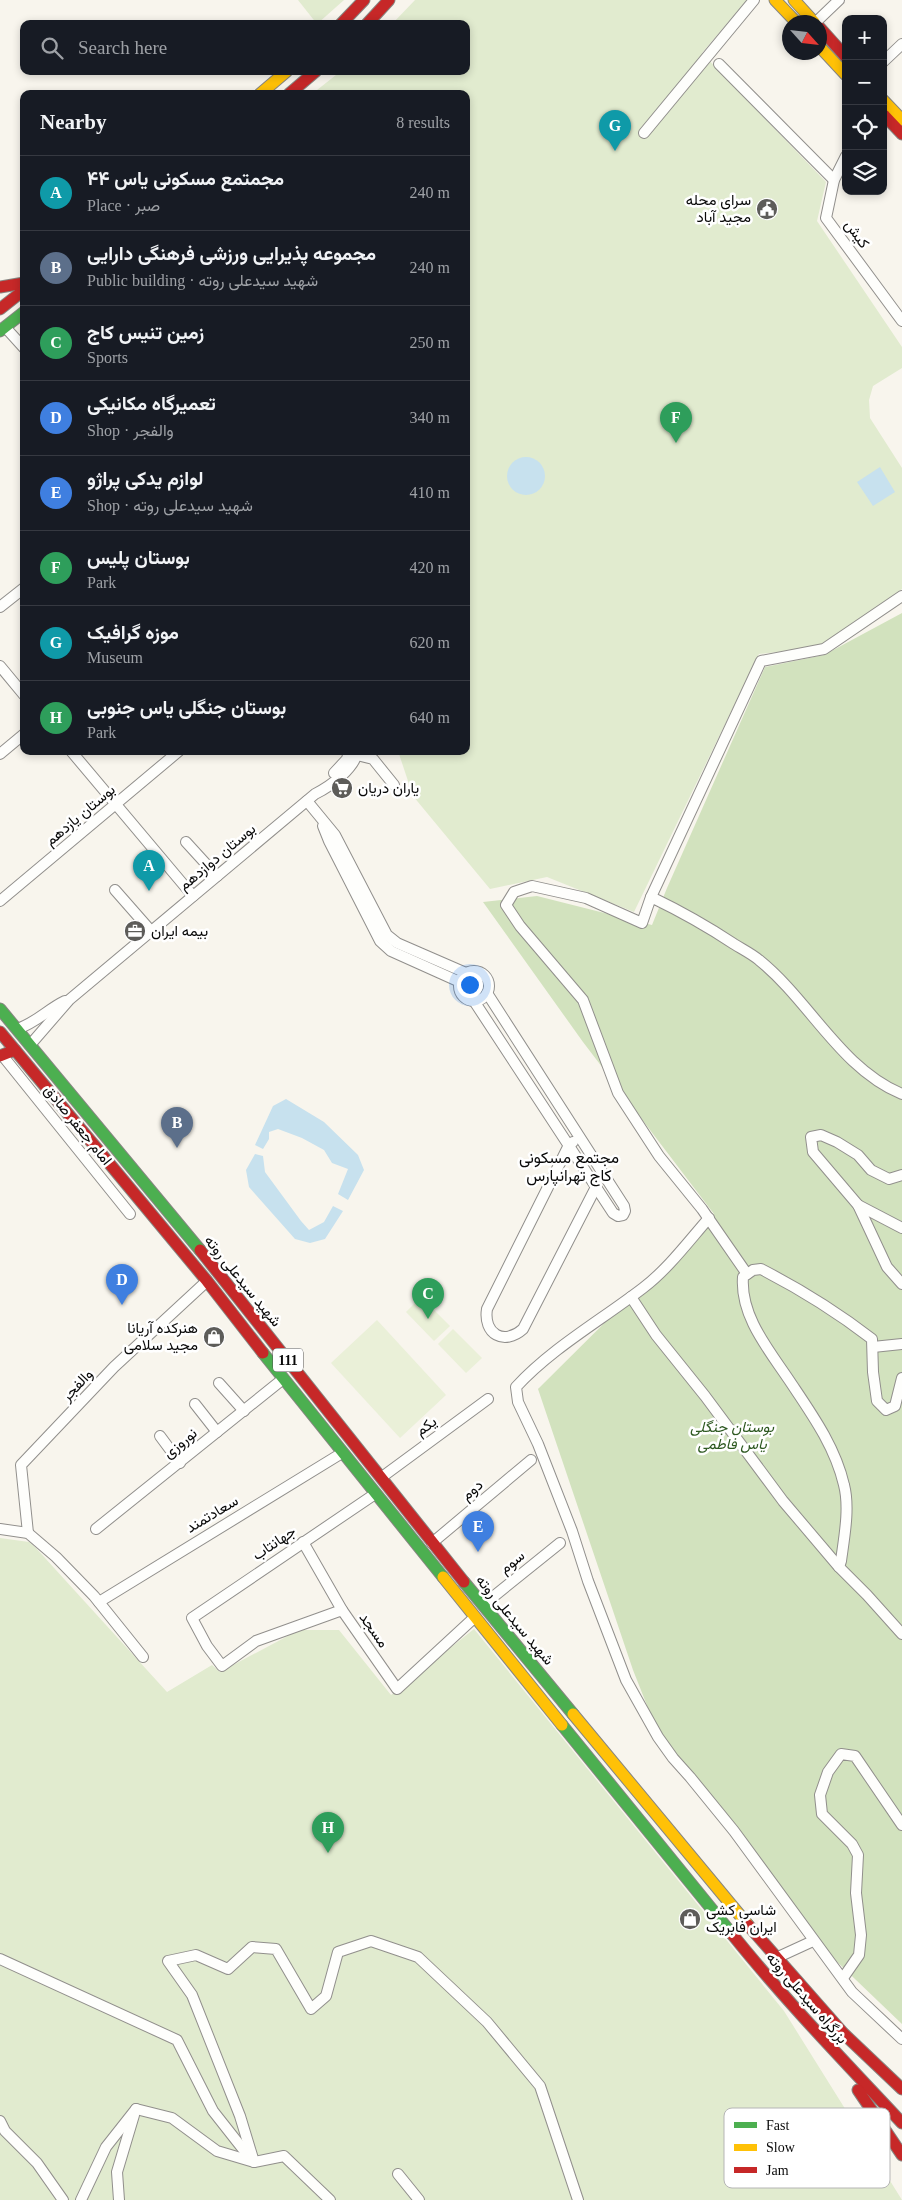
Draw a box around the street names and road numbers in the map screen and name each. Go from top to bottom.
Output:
street label: کیش [840,217,873,253]
street label: بوستان یازدهم [42,781,119,850]
street label: بوستان دوازدهم [176,820,260,895]
street label: امام جعفر صادق [39,1082,115,1169]
street label: شهید سیدعلی روته [200,1232,285,1331]
road number: 111 [273,1348,303,1372]
street label: والفجر [58,1366,97,1406]
street label: یکم [412,1413,441,1441]
street label: نوروزی [160,1425,201,1463]
street label: دوم [458,1477,487,1505]
street label: سعادتمند [183,1492,241,1536]
street label: جهانتاب [249,1523,299,1564]
street label: سوم [496,1547,529,1578]
street label: شهید سیدعلی روته [471,1572,557,1669]
street label: مسجد [355,1609,392,1651]
street label: بزرگراه سیدعلی روته [762,1949,851,2048]

